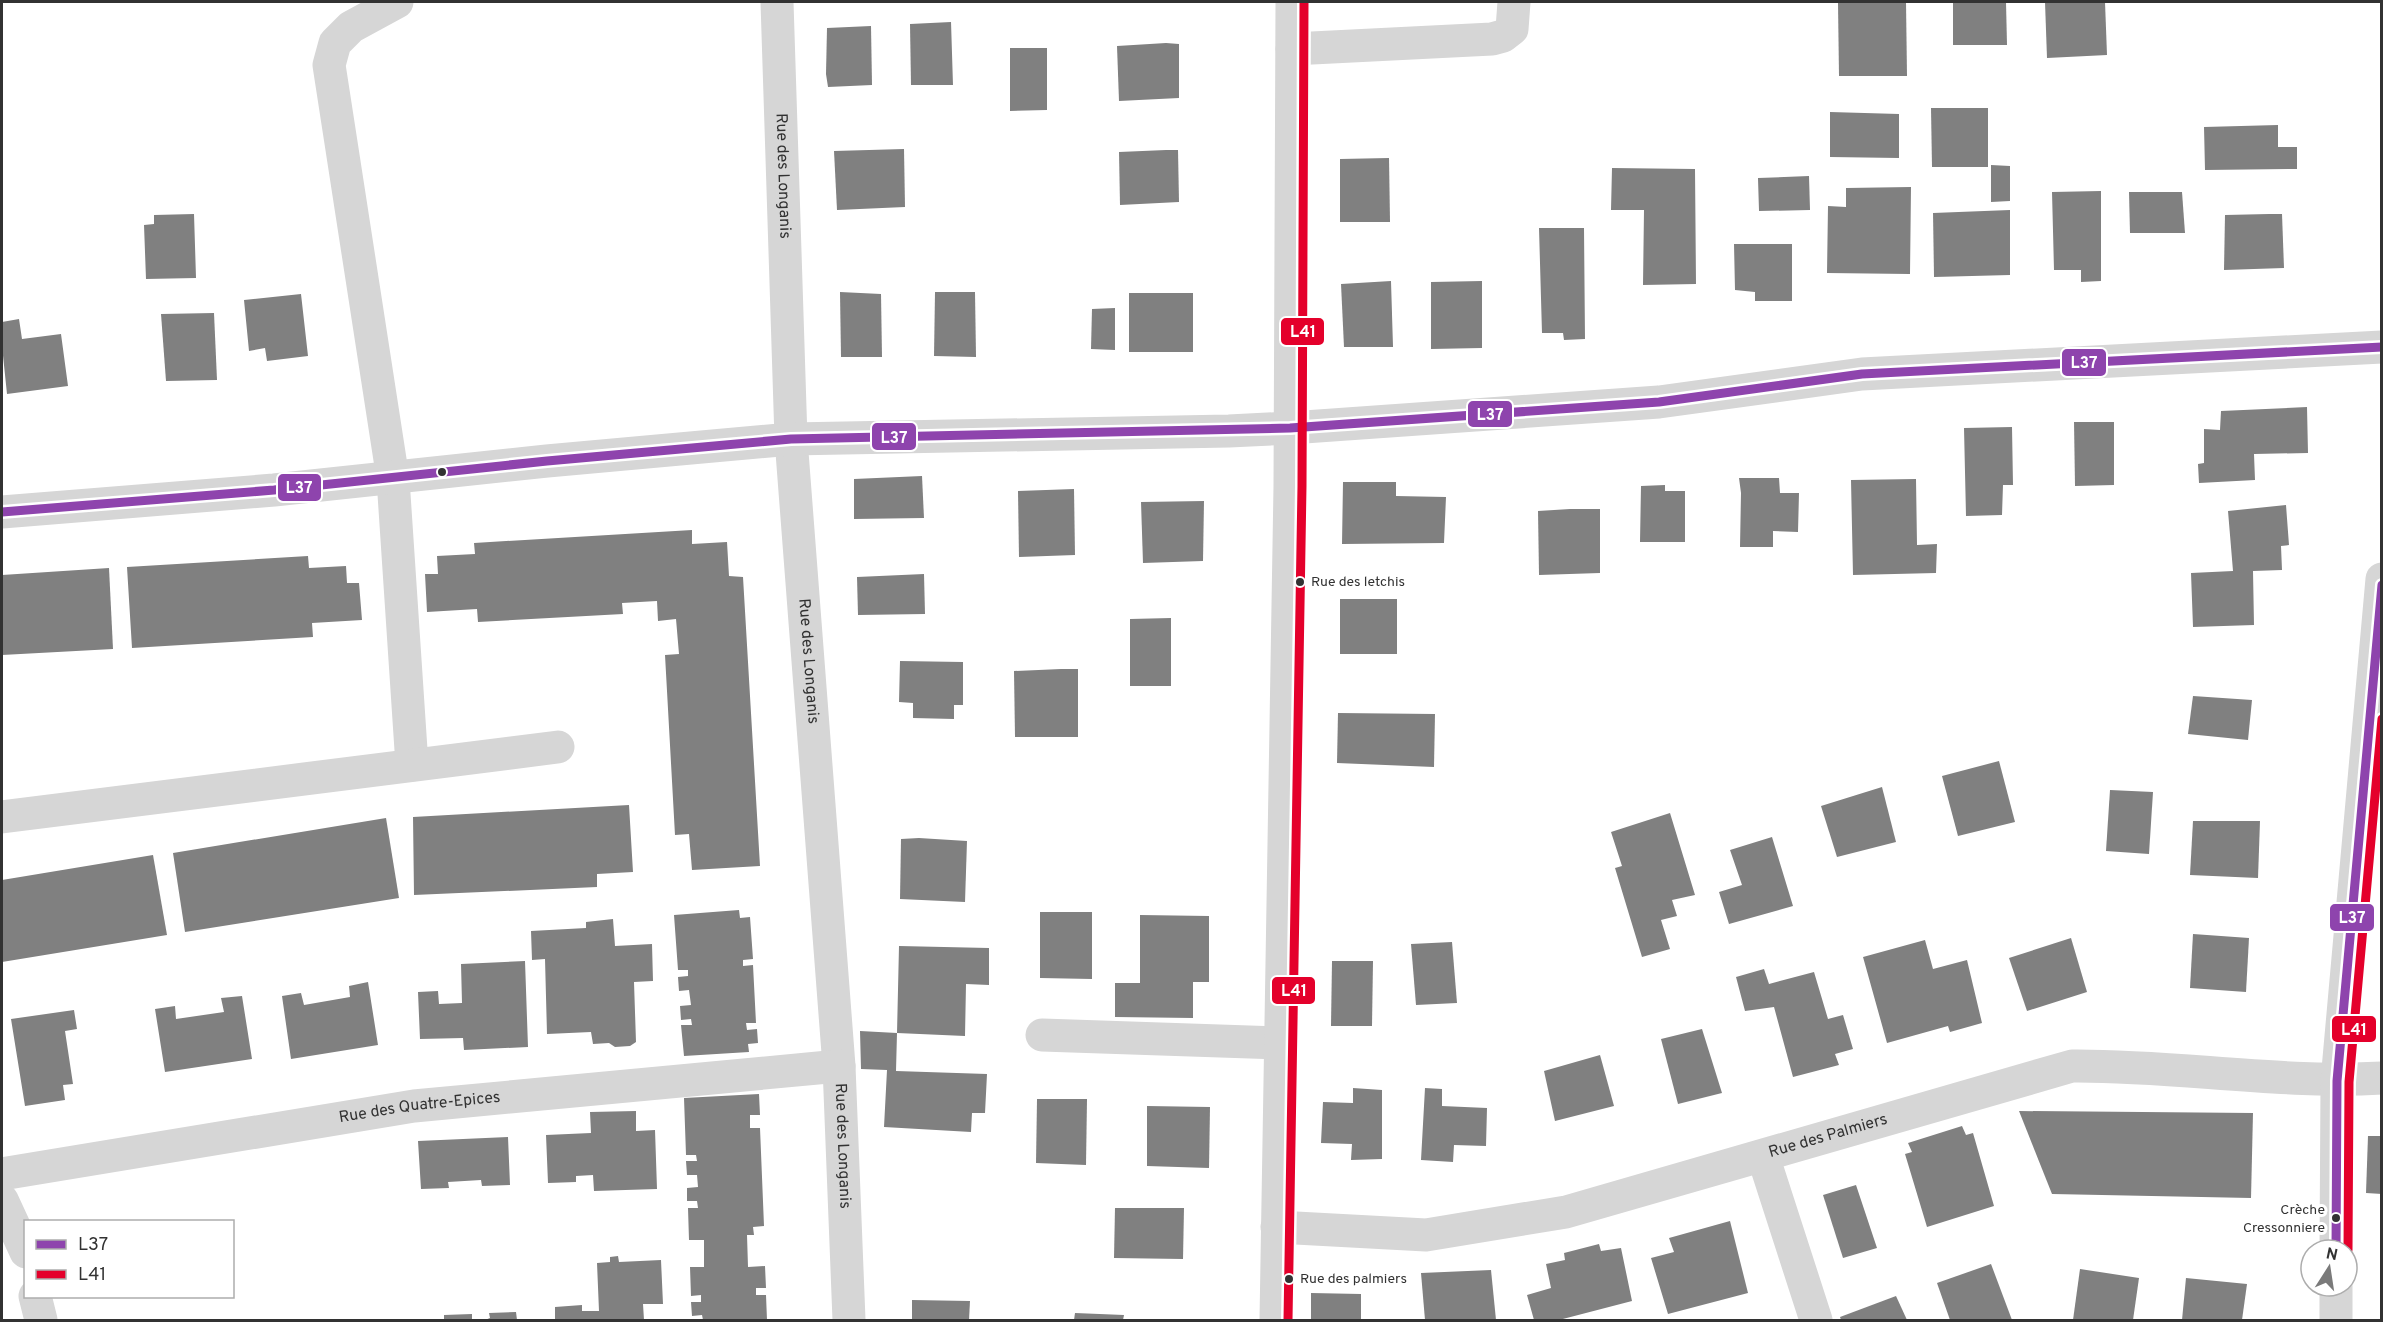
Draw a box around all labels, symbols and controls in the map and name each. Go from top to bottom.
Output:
street label: Rue des Longanis [771,113,795,239]
line badge: L41 [1280,317,1325,346]
text: L41 [1290,323,1316,343]
line badge: L37 [2061,348,2107,377]
text: L37 [2071,354,2097,374]
line badge: L37 [1467,400,1513,428]
text: L37 [1477,406,1503,426]
line badge: L37 [871,422,917,451]
text: L37 [881,429,907,449]
unlabelled marker [436,466,448,478]
line badge: L37 [277,473,322,502]
text: L37 [286,479,312,499]
place label: Rue des letchis [1311,574,1405,591]
marker: Rue des letchis [1294,576,1306,588]
street label: Rue des Longanis [793,598,823,725]
line badge: L37 [2329,903,2375,932]
text: L37 [2339,909,2365,929]
line badge: L41 [1271,976,1316,1005]
text: L41 [1281,982,1307,1002]
line badge: L41 [2331,1015,2377,1043]
text: L41 [2341,1021,2367,1041]
street label: Rue des Longanis [830,1083,855,1209]
street label: Rue des Quatre-Epices [338,1088,501,1128]
street label: Rue des Palmiers [1766,1110,1890,1163]
place label: Crèche Cressonniere [2243,1202,2325,1237]
marker: Crèche Cressonniere [2330,1212,2342,1224]
legend [24,1220,234,1298]
text: L37 [78,1234,108,1257]
north arrow [2299,1238,2359,1298]
text: N [2324,1244,2339,1266]
text: L41 [78,1264,106,1287]
place label: Rue des palmiers [1300,1271,1407,1288]
marker: Rue des palmiers [1283,1273,1295,1285]

